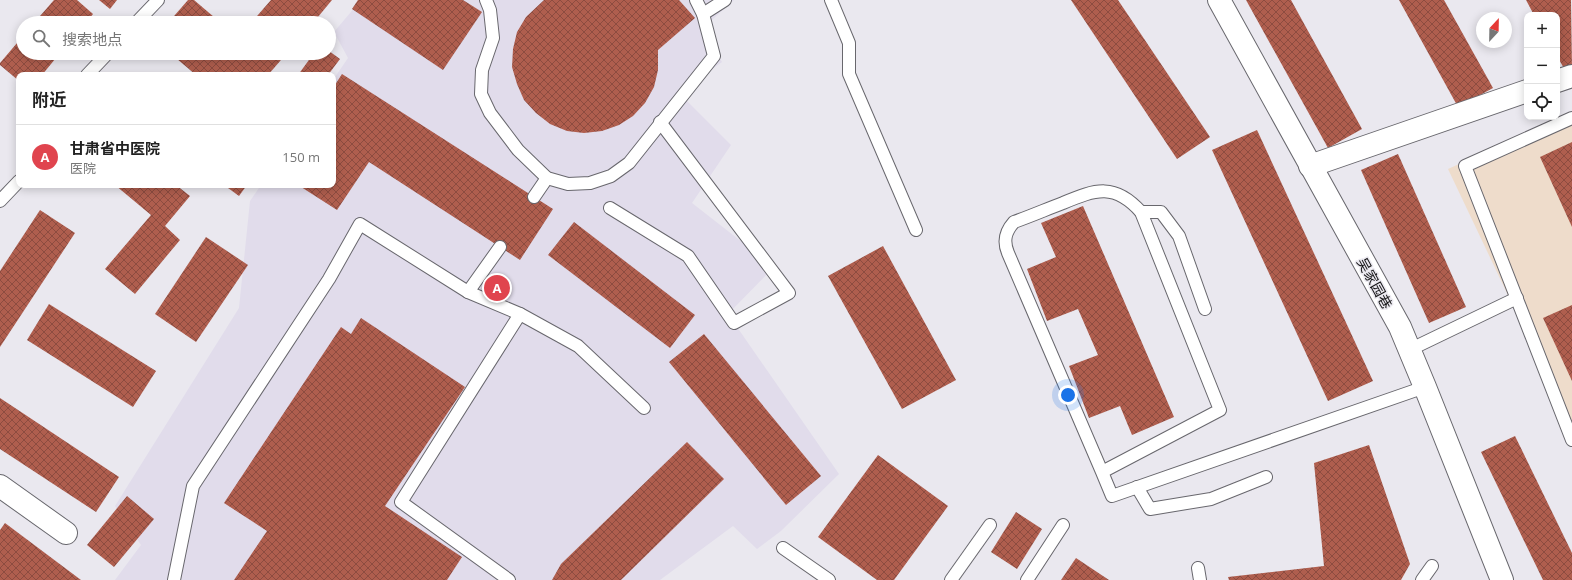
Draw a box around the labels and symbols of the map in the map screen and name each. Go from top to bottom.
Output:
north arrow [1476,12,1512,48]
street label: 吴家园巷 [1353,254,1397,312]
pin: A [484,273,510,303]
your location [1058,385,1078,405]

